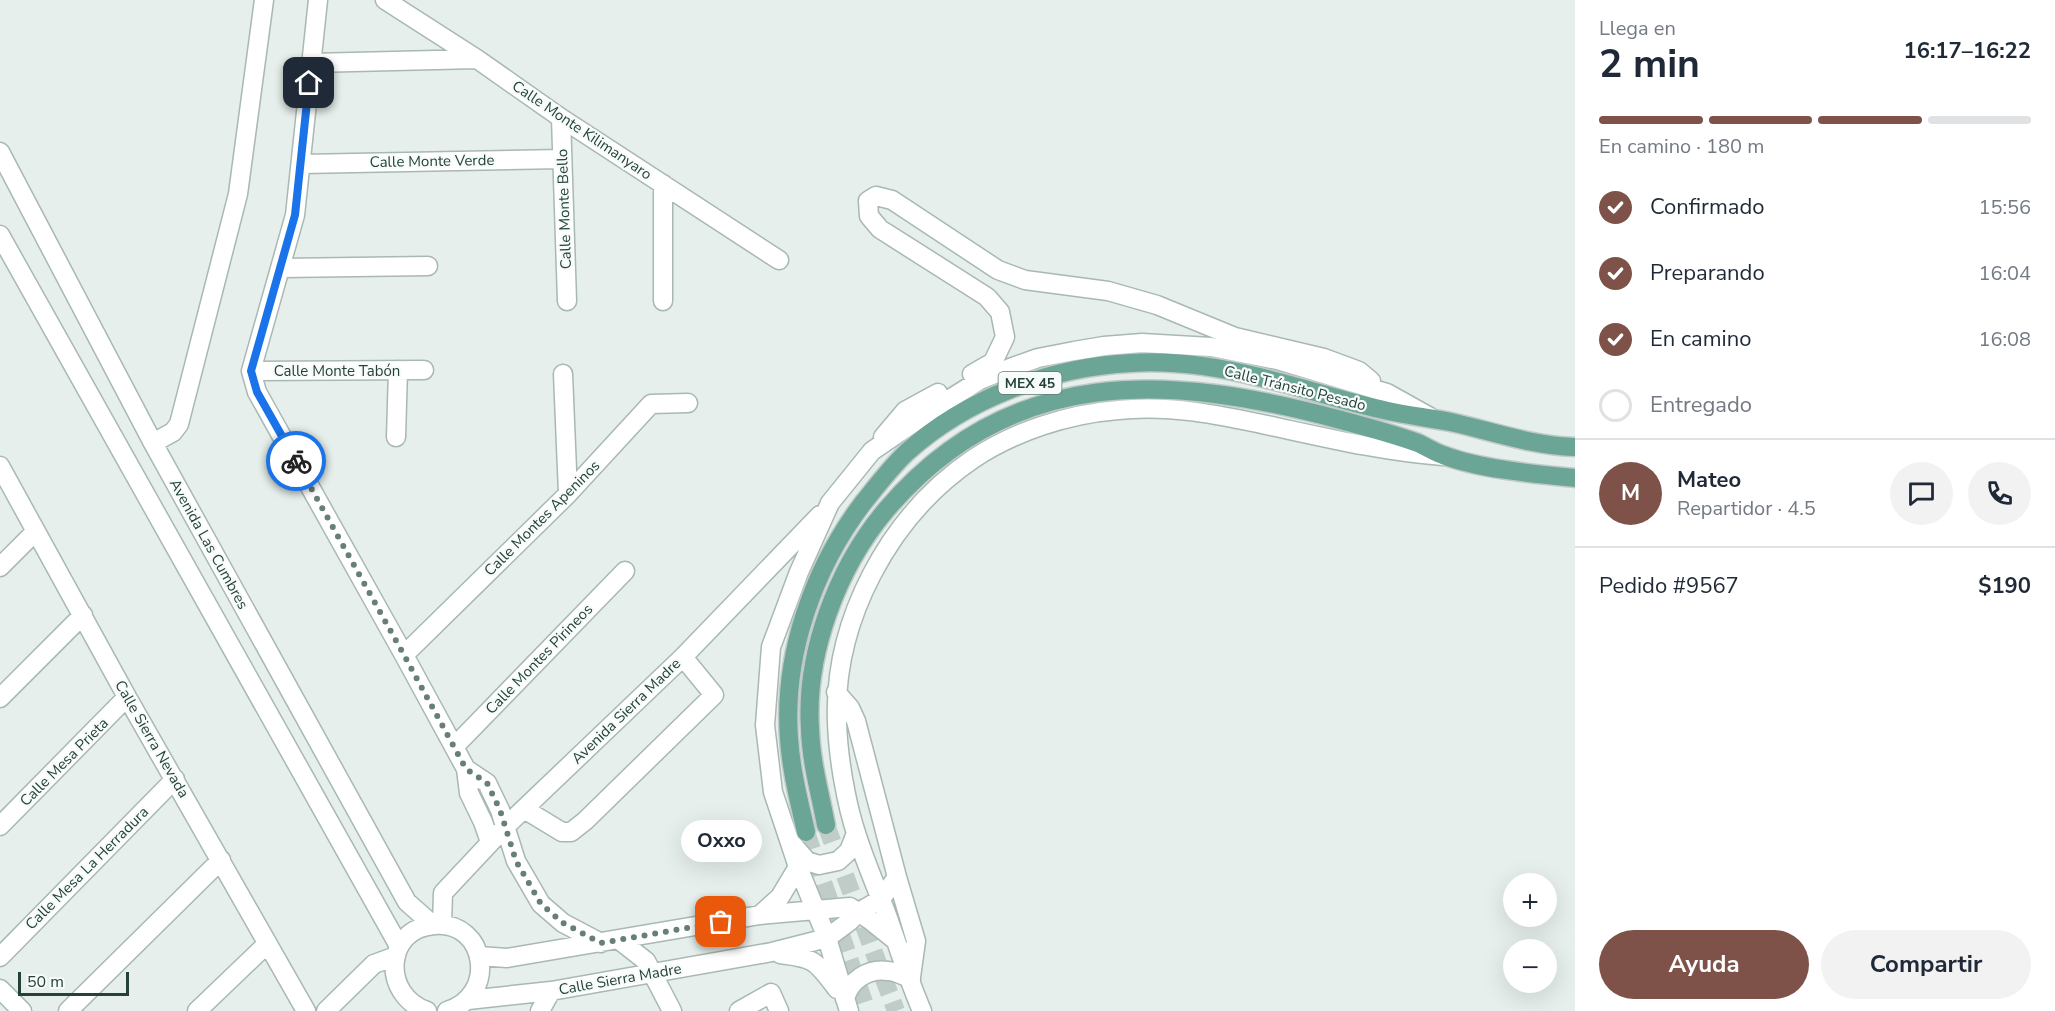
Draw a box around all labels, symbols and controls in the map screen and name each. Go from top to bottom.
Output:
text: Llega en [1599,15,1676,42]
text: 16:17–16:22 [1903,36,2031,66]
text: 2 min [1599,38,1700,91]
pin [283,57,334,108]
icon: home [292,66,325,99]
street label: Calle Monte Kilimanyaro [508,76,656,184]
text: En camino · 180 m [1599,133,1764,160]
street label: Calle Monte Bello [552,148,576,270]
street label: Calle Monte Verde [370,150,494,172]
icon: check [1599,191,1632,224]
text: Confirmado [1650,192,1765,222]
text: 15:56 [1978,194,2031,221]
icon: check [1599,257,1632,290]
text: Preparando [1650,258,1765,288]
text: 16:04 [1978,260,2031,287]
icon: check [1599,323,1632,356]
text: En camino [1650,324,1751,354]
text: 16:08 [1978,326,2031,353]
street label: Calle Monte Tabón [274,361,400,381]
street label: Calle Tránsito Pesado [1222,361,1368,415]
road number: MEX 45 [998,372,1062,394]
text: Entregado [1650,390,1752,420]
courier [266,431,326,491]
icon: bike [280,445,313,478]
street label: Calle Montes Apeninos [480,456,604,580]
button: chat [1890,462,1953,525]
button: phone [1968,462,2031,525]
text: Mateo [1677,465,1741,495]
street label: Avenida Las Cumbres [165,475,253,613]
text: M [1621,478,1640,508]
text: Repartidor · 4.5 [1677,495,1816,522]
text: Pedido #9567 [1599,571,1739,601]
text: $190 [1978,571,2031,601]
street label: Calle Montes Pirineos [481,599,597,719]
street label: Avenida Sierra Madre [567,654,685,768]
street label: Calle Sierra Nevada [110,676,194,802]
street label: Calle Mesa Prieta [15,713,113,811]
street label: Calle Mesa La Herradura [21,802,153,934]
callout: Oxxo [680,820,762,862]
text: Oxxo [697,827,746,854]
map controls [1503,873,1557,993]
button: + [1503,873,1557,927]
pin [695,896,746,947]
icon: bag [704,905,737,938]
button: Ayuda [1599,930,1809,999]
button: Compartir [1821,930,2031,999]
button: − [1503,939,1557,993]
street label: Calle Sierra Madre [557,958,683,1000]
scale bar [18,969,129,996]
text: 50 m [27,971,64,993]

